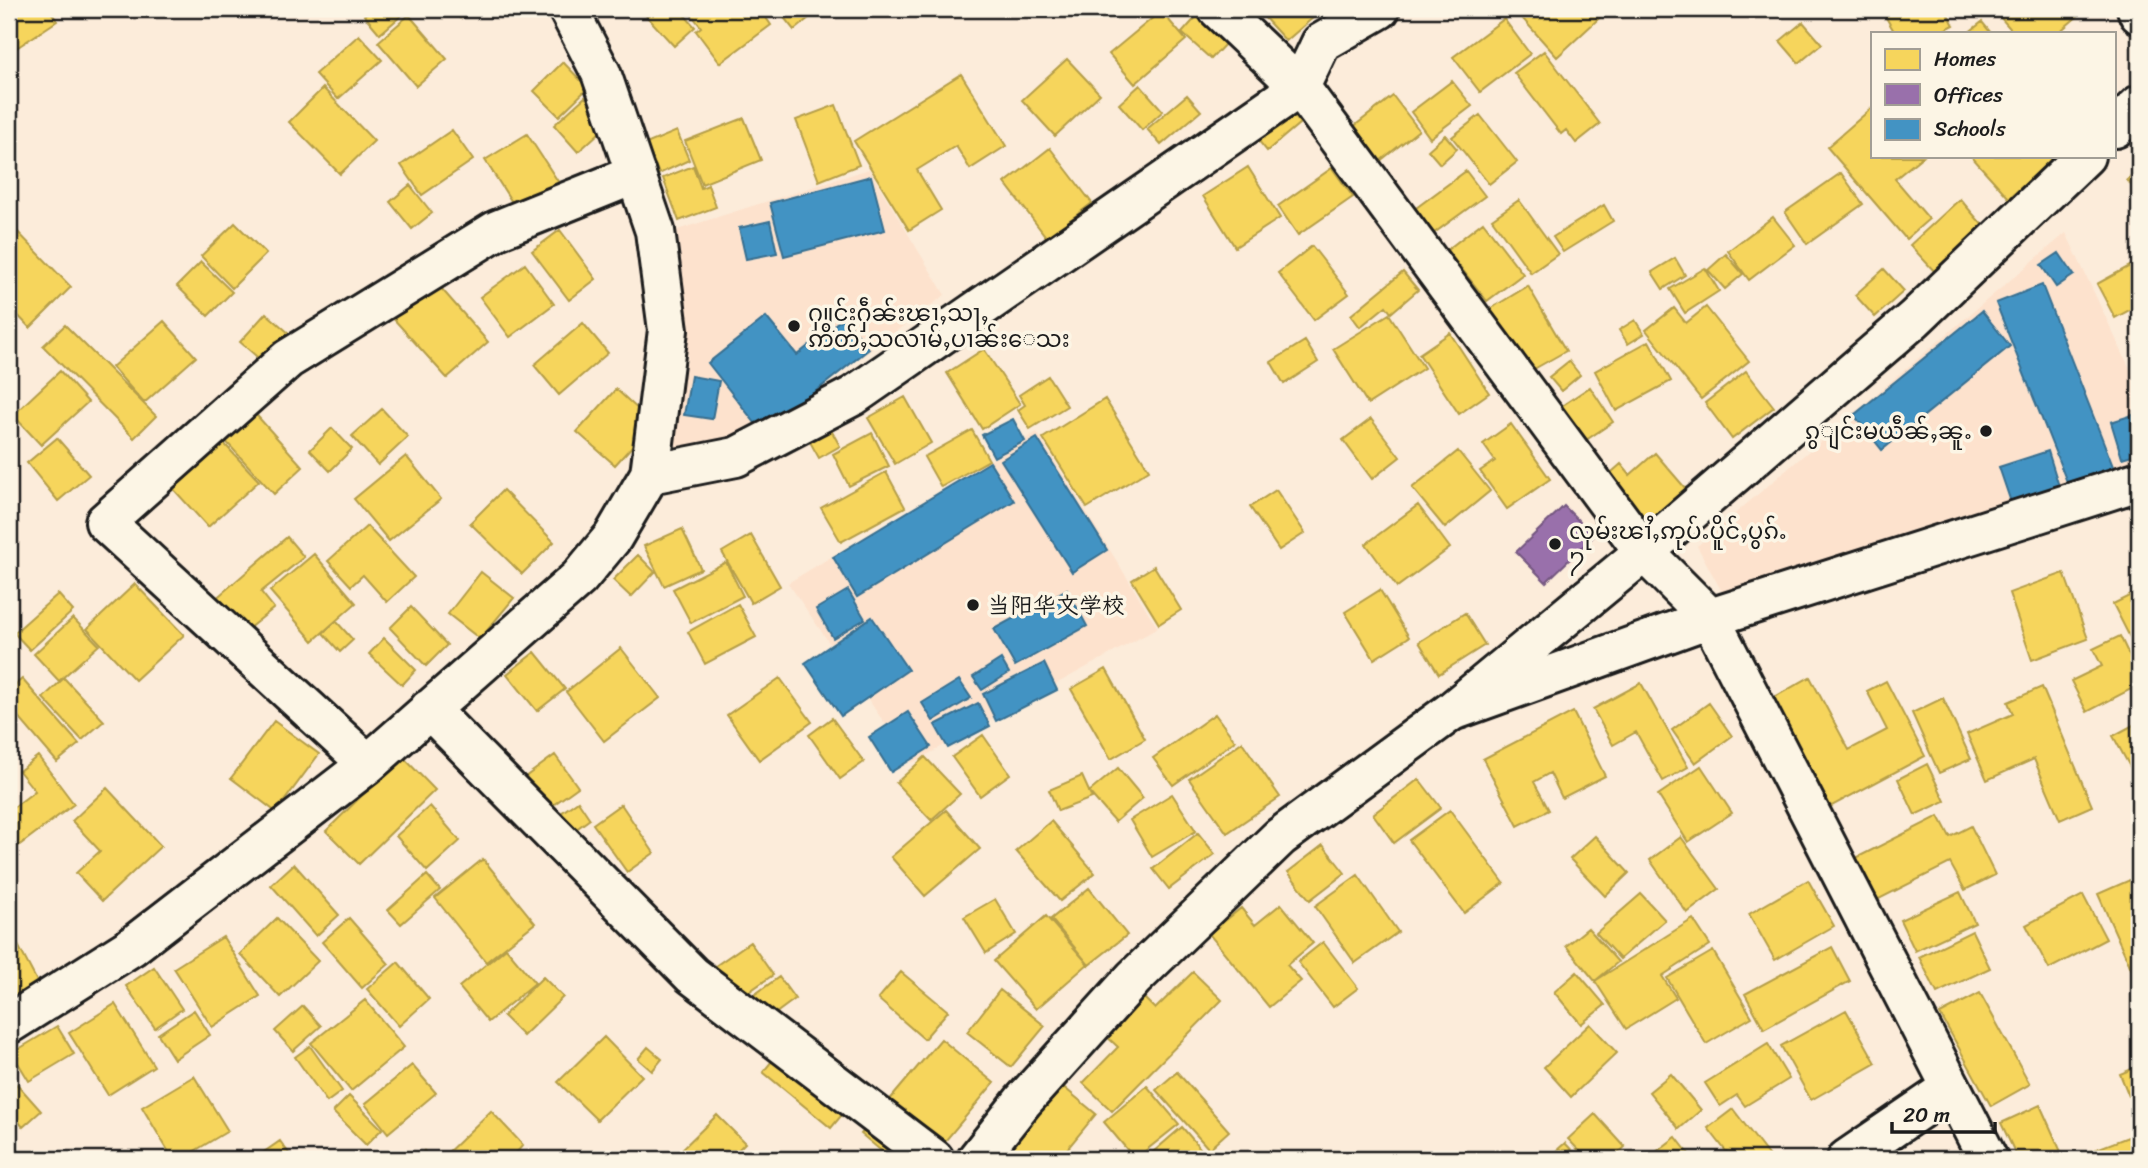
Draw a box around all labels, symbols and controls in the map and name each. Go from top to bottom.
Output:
legend [1871,32,2116,158]
text: Homes [1934,40,1996,78]
text: Offices [1934,76,2003,114]
text: Schools [1934,110,2006,148]
place label: ႁူင်းႁဵၼ်းၽႃႇသႃႇ ဢိတ်ႇသလၢမ်ႇပၢၼ်းေသး [808,293,1070,360]
marker: ႁူင်းႁဵၼ်းၽႃႇသႃႇ ဢိတ်ႇသလၢမ်ႇပၢၼ်းေသး [786,318,802,334]
place label: ၵွျင်းမယဵၼ်ႇၼူႉ [1805,411,1972,452]
marker: ၵွျင်းမယဵၼ်ႇၼူႉ [1978,423,1994,439]
place label: လုမ်းၽၢႆႇဢုပ်ႉပိူင်ႇပွၵ်ႉ ႒ [1569,511,1787,578]
marker: လုမ်းၽၢႆႇဢုပ်ႉပိူင်ႇပွၵ်ႉ ႒ [1547,536,1563,552]
place label: 当阳华文学校 [987,585,1125,626]
marker: 当阳华文学校 [965,597,981,613]
scale bar [1892,1091,1996,1135]
text: 20 m [1903,1096,1950,1134]

